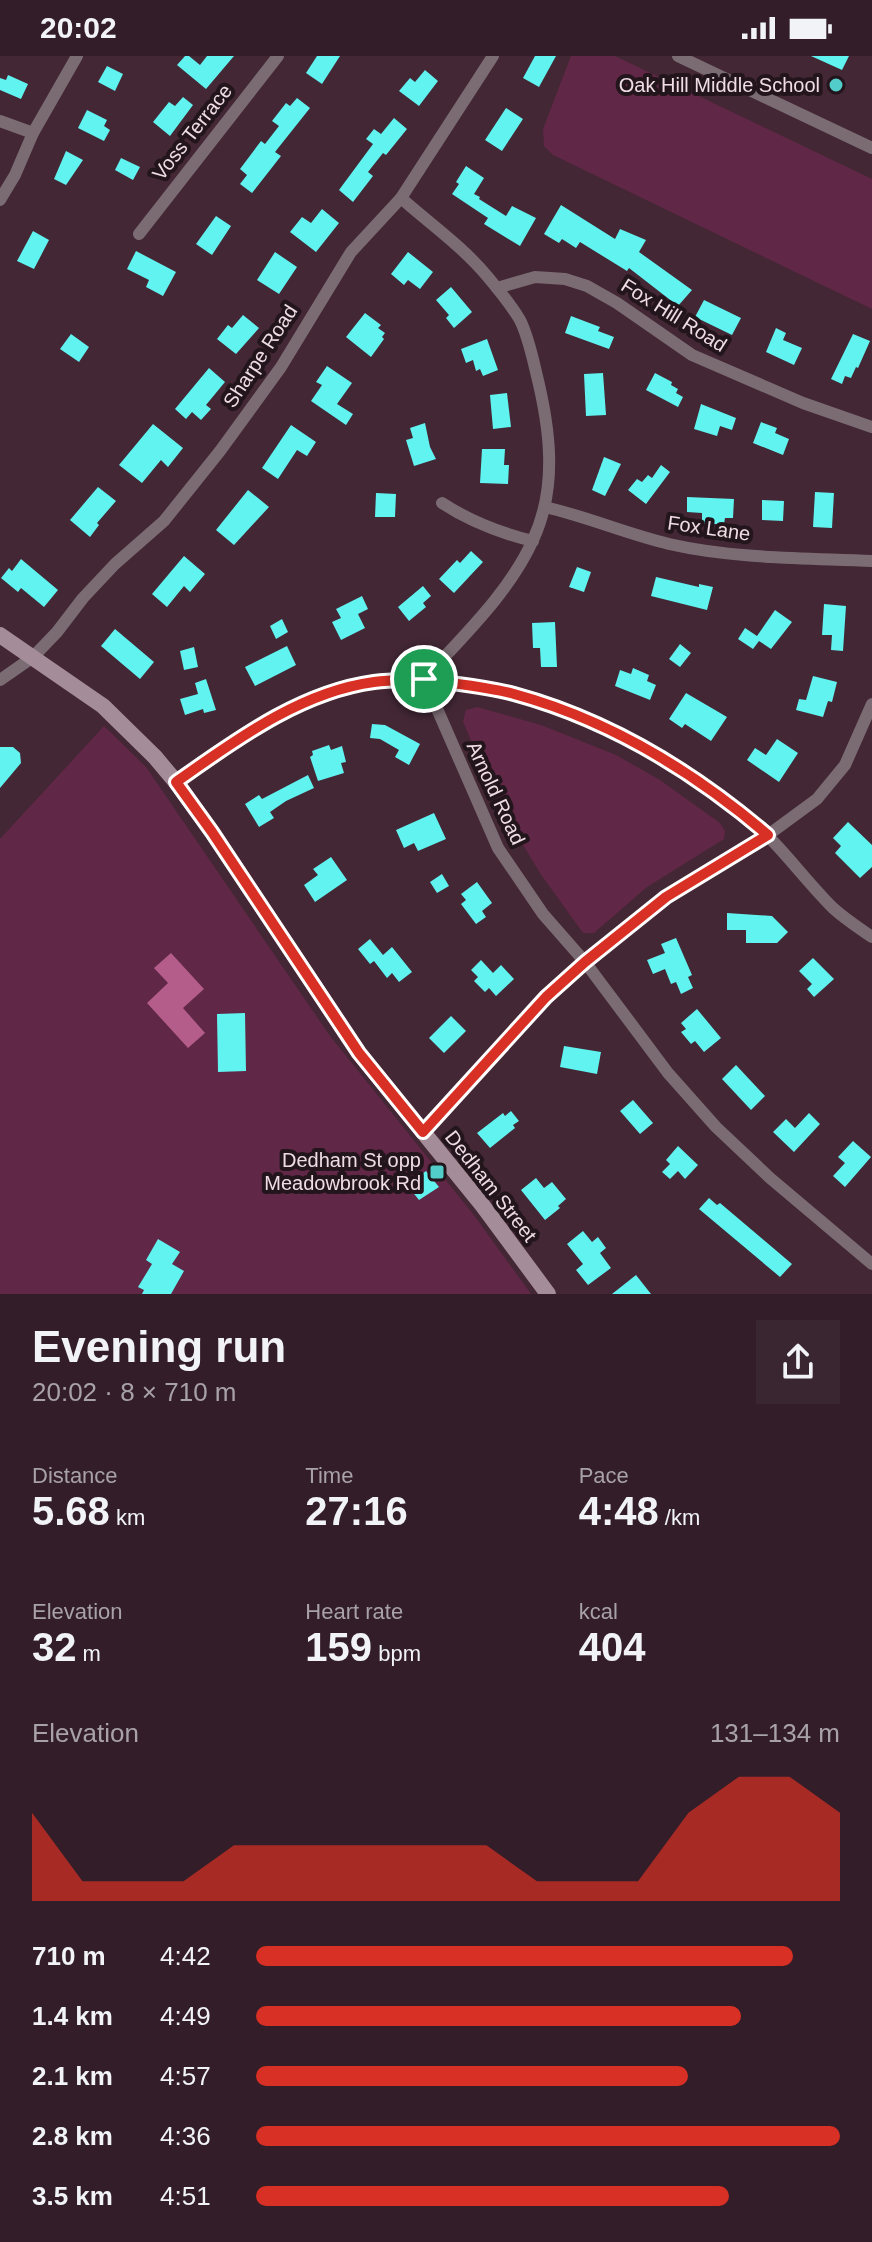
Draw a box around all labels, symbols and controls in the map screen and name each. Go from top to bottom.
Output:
text: 20:02 [40,11,117,44]
place label: Oak Hill Middle School [619,74,820,96]
marker: Oak Hill Middle School [827,76,845,94]
street label: Voss Terrace [148,80,236,184]
street label: Fox Hill Road [617,274,731,356]
street label: Sharpe Road [219,301,301,411]
street label: Fox Lane [666,511,752,545]
pin [390,645,458,713]
icon: arrive [402,657,446,701]
street label: Arnold Road [463,738,529,848]
street label: Dedham Street [441,1126,541,1246]
place label: Dedham St opp Meadowbrook Rd [264,1149,421,1194]
marker: Dedham St opp Meadowbrook Rd [428,1163,446,1181]
button: share [756,1320,840,1404]
text: Evening run [32,1322,286,1371]
text: 20:02 · 8 × 710 m [32,1377,237,1407]
text: Distance [32,1463,118,1488]
text: Time [305,1463,353,1488]
text: Pace [579,1463,629,1488]
text: 5.68 [32,1489,110,1533]
text: 27:16 [305,1489,408,1533]
text: 4:48 [579,1489,659,1533]
text: km [110,1505,145,1530]
text: /km [659,1505,700,1530]
text: Elevation [32,1599,123,1624]
text: Heart rate [305,1599,403,1624]
text: kcal [579,1599,618,1624]
text: 32 [32,1625,77,1669]
text: 159 [305,1625,372,1669]
text: 404 [579,1625,645,1669]
text: m [77,1641,101,1666]
text: bpm [372,1641,421,1666]
text: Elevation [32,1718,139,1748]
text: 131–134 m [710,1718,840,1748]
text: 710 m [32,1941,106,1971]
text: 4:42 [160,1941,211,1971]
text: 1.4 km [32,2001,113,2031]
text: 4:49 [160,2001,211,2031]
text: 2.1 km [32,2061,113,2091]
text: 4:57 [160,2061,211,2091]
text: 2.8 km [32,2121,113,2151]
text: 4:36 [160,2121,211,2151]
text: 3.5 km [32,2181,113,2211]
text: 4:51 [160,2181,211,2211]

